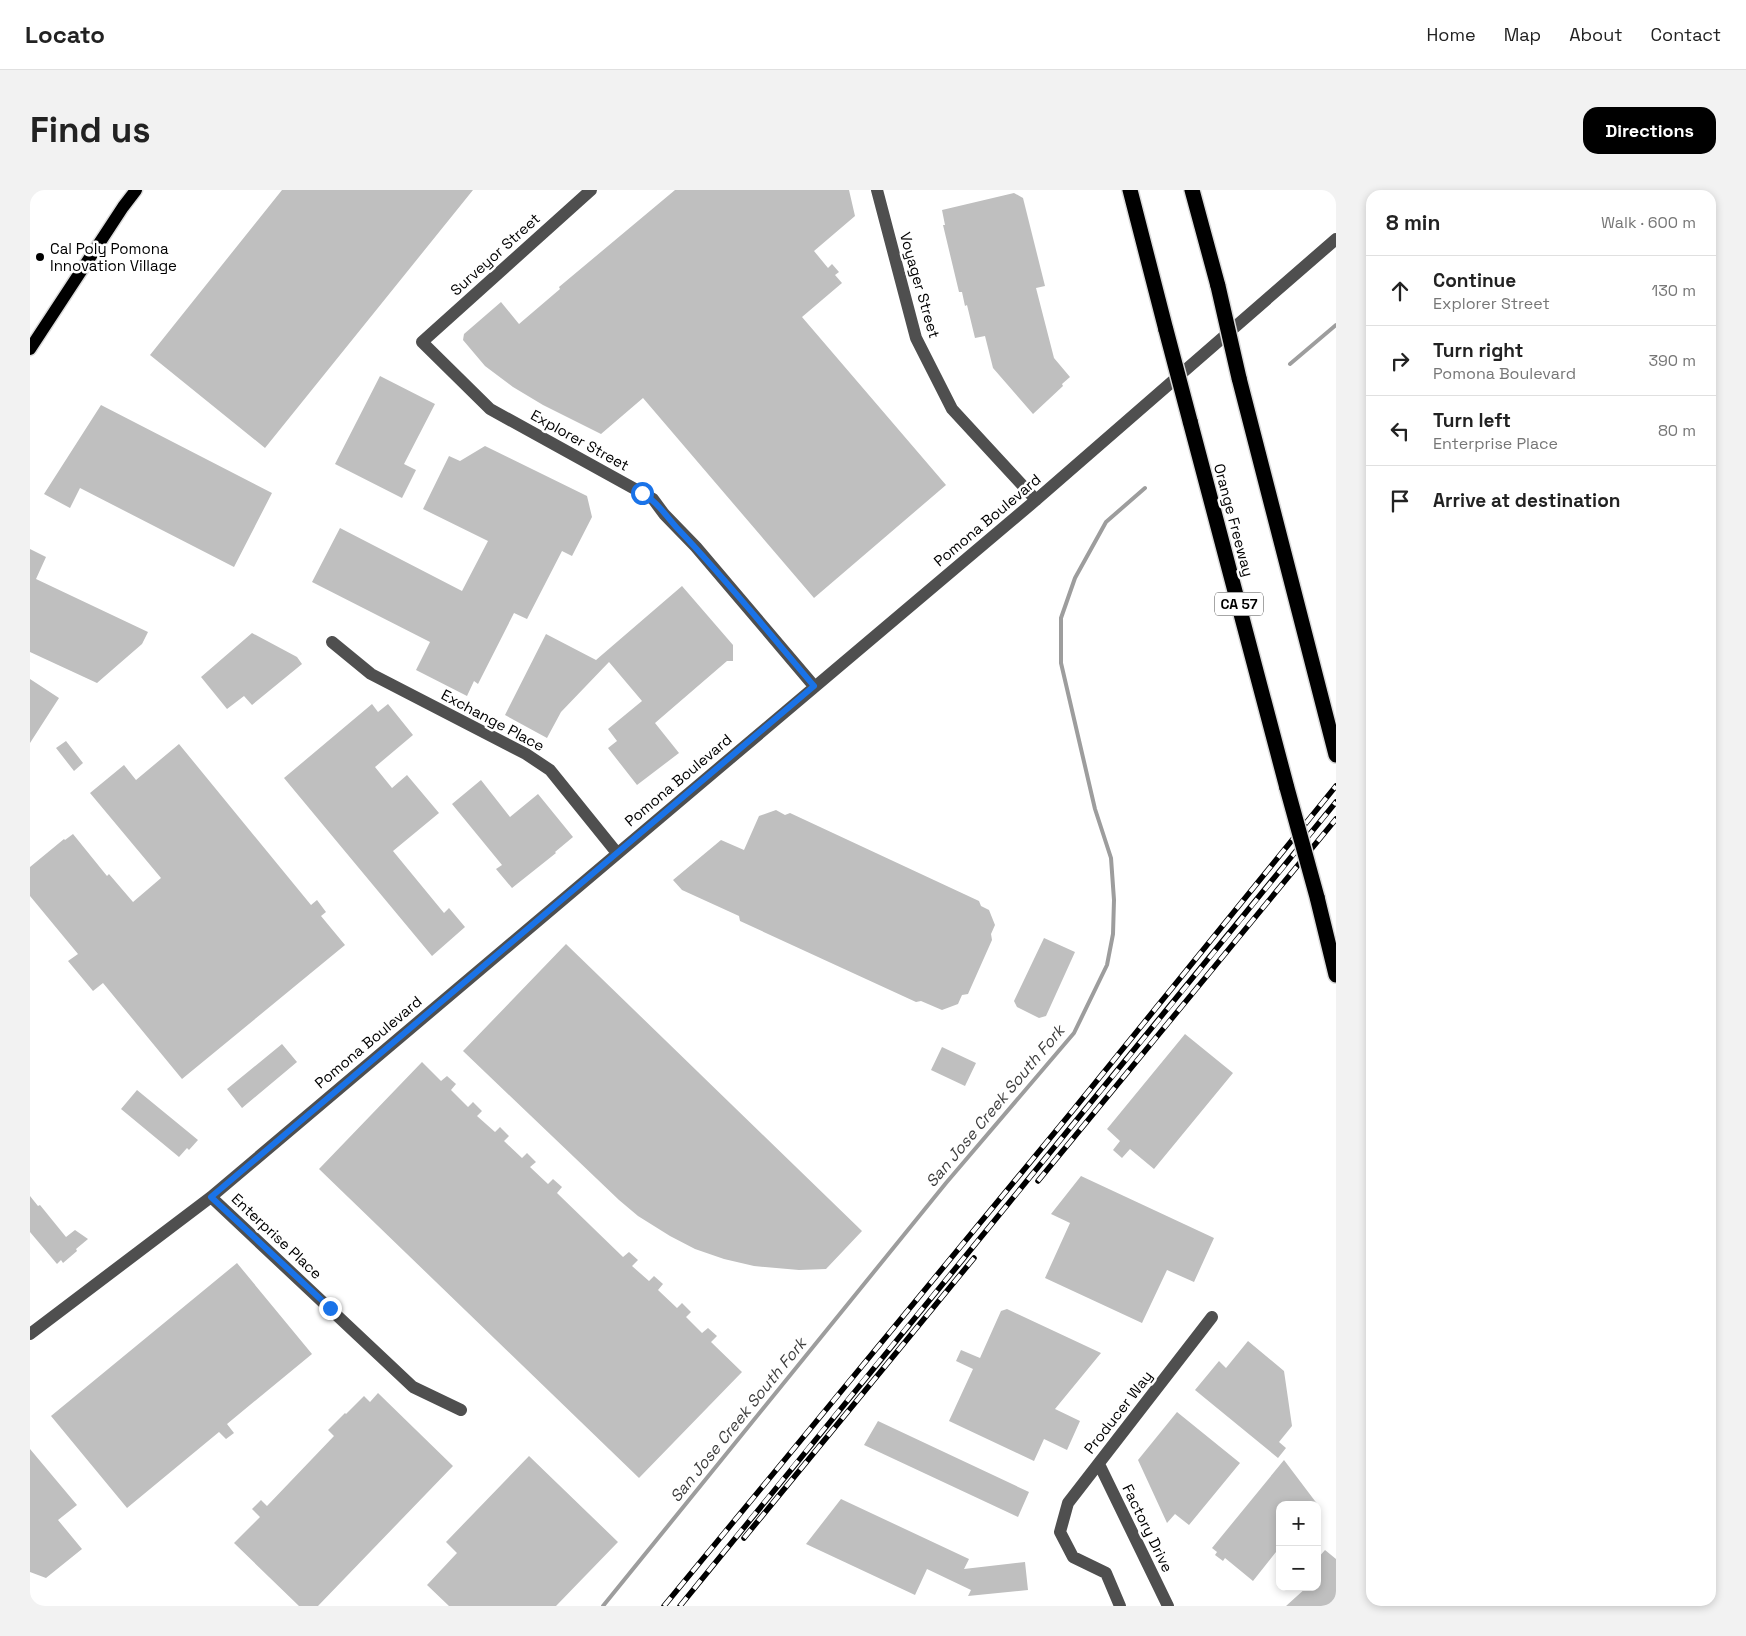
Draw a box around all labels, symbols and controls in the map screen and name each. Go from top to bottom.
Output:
text: Locato [25,19,105,50]
text: Home [1427,23,1476,46]
text: Map [1504,23,1541,46]
text: About [1569,23,1623,46]
text: Contact [1651,23,1721,46]
button: Directions [1583,107,1716,154]
text: Find us [30,108,151,152]
street label: Surveyor Street [446,209,544,299]
text: 8 min [1386,209,1440,236]
text: Walk · 600 m [1601,212,1696,233]
street label: Voyager Street [896,230,944,340]
place label: Cal Poly Pomona Innovation Village [50,239,177,275]
marker: Cal Poly Pomona Innovation Village [34,251,46,263]
text: Continue [1433,268,1516,293]
icon: ahead [1386,277,1414,305]
text: 130 m [1652,280,1696,301]
text: Explorer Street [1433,293,1550,314]
text: Turn right [1433,338,1523,363]
icon: right [1386,347,1414,375]
text: 390 m [1648,350,1696,371]
text: Pomona Boulevard [1433,363,1576,384]
street label: Explorer Street [527,405,633,475]
text: Turn left [1433,408,1511,433]
icon: left [1386,417,1414,445]
text: 80 m [1658,420,1696,441]
text: Enterprise Place [1433,433,1558,454]
street label: Orange Freeway [1210,461,1258,579]
street label: Pomona Boulevard [930,470,1044,570]
route start [631,482,654,505]
icon: arrive [1386,487,1414,515]
text: Arrive at destination [1433,488,1621,513]
road number: CA 57 [1215,592,1263,616]
street label: Exchange Place [438,685,548,755]
street label: Pomona Boulevard [621,730,735,830]
street label: Pomona Boulevard [311,992,425,1092]
water label: San Jose Creek South Fork [921,1019,1071,1191]
street label: Enterprise Place [228,1189,326,1283]
route end [319,1297,342,1320]
water label: San Jose Creek South Fork [665,1332,812,1506]
street label: Producer Way [1080,1367,1156,1457]
street label: Factory Drive [1119,1481,1178,1575]
map controls [1276,1501,1321,1591]
button: + [1276,1501,1321,1546]
button: − [1276,1546,1321,1591]

